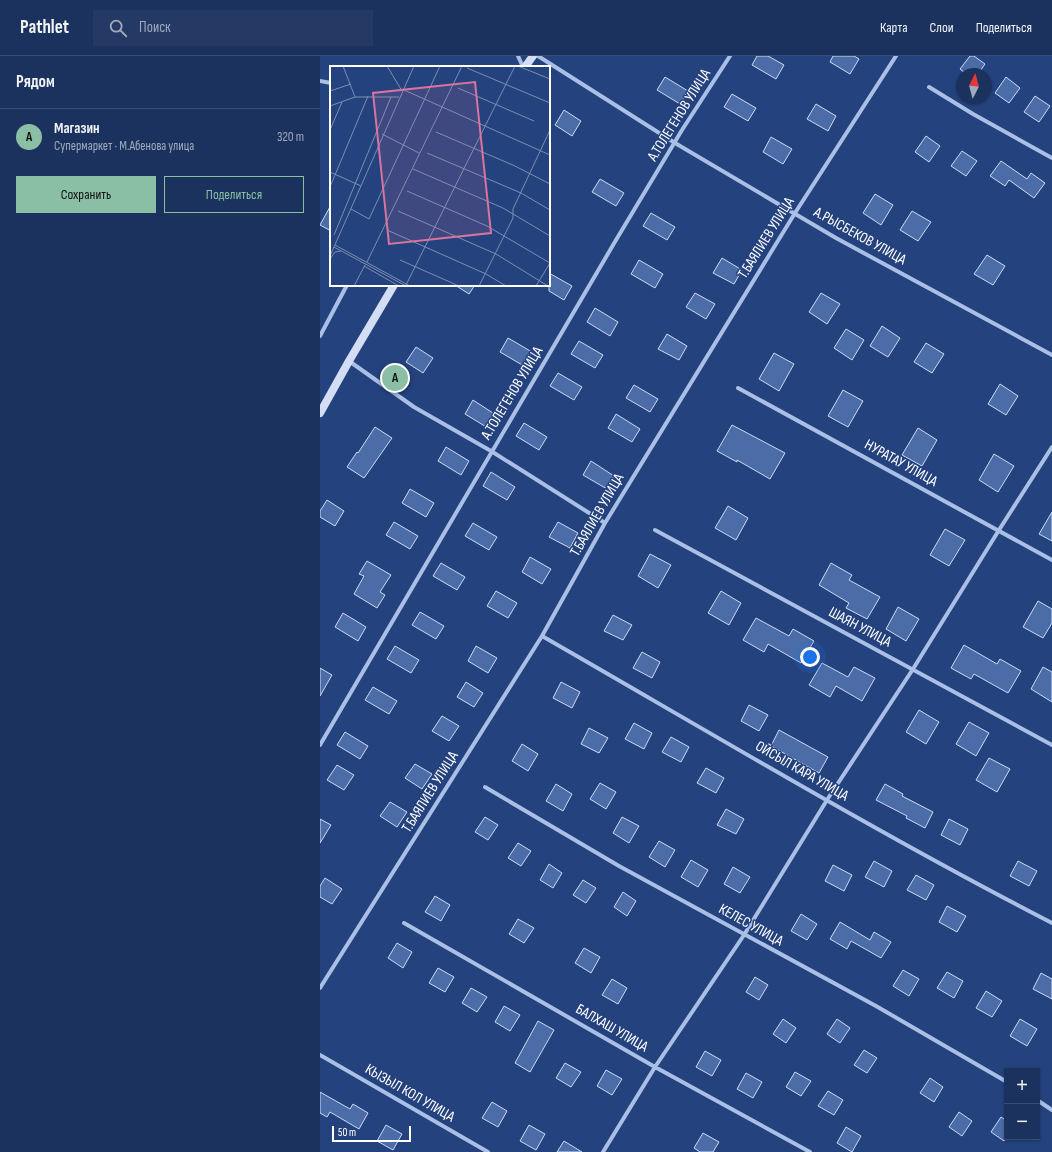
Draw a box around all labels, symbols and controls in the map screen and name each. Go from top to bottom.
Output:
search box [93,10,373,46]
text: Pathlet [20,16,69,39]
icon: search [107,17,129,39]
text: Поиск [139,18,171,37]
text: Карта [880,19,908,36]
text: Слои [930,19,954,36]
text: Поделиться [976,19,1032,36]
street label: А.ТОЛЕГЕНОВ УЛИЦА [643,65,715,166]
inset map [330,66,550,286]
north arrow [956,68,992,104]
text: Рядом [16,72,55,92]
text: Магазин [54,119,100,138]
text: A [26,129,32,145]
text: 320 m [277,129,304,145]
text: Супермаркет · М.Абенова улица [54,138,194,154]
button: Сохранить [16,176,156,213]
button: Поделиться [164,176,304,213]
street label: Т.БАЯЛИЕВ УЛИЦА [733,193,799,282]
street label: А.РЫСБЕКОВ УЛИЦА [809,202,910,270]
street label: А.ТОЛЕГЕНОВ УЛИЦА [476,342,548,444]
pin: A [382,363,408,393]
street label: НУРАТАУ УЛИЦА [861,435,941,491]
street label: Т.БАЯЛИЕВ УЛИЦА [566,470,629,560]
street label: ШАЯН УЛИЦА [825,603,895,652]
your location [800,647,820,667]
street label: ОЙСЫЛ КАРА УЛИЦА [752,737,853,806]
street label: Т.БАЯЛИЕВ УЛИЦА [397,747,463,836]
street label: КЕЛЕС УЛИЦА [715,900,787,951]
street label: БАЛХАШ УЛИЦА [572,1000,652,1057]
street label: КЫЗЫЛ КОЛ УЛИЦА [362,1060,459,1127]
map controls [1004,1068,1040,1140]
button: + [1004,1068,1040,1104]
button: − [1004,1104,1040,1140]
scale bar [332,1124,411,1143]
text: 50 m [338,1126,356,1139]

